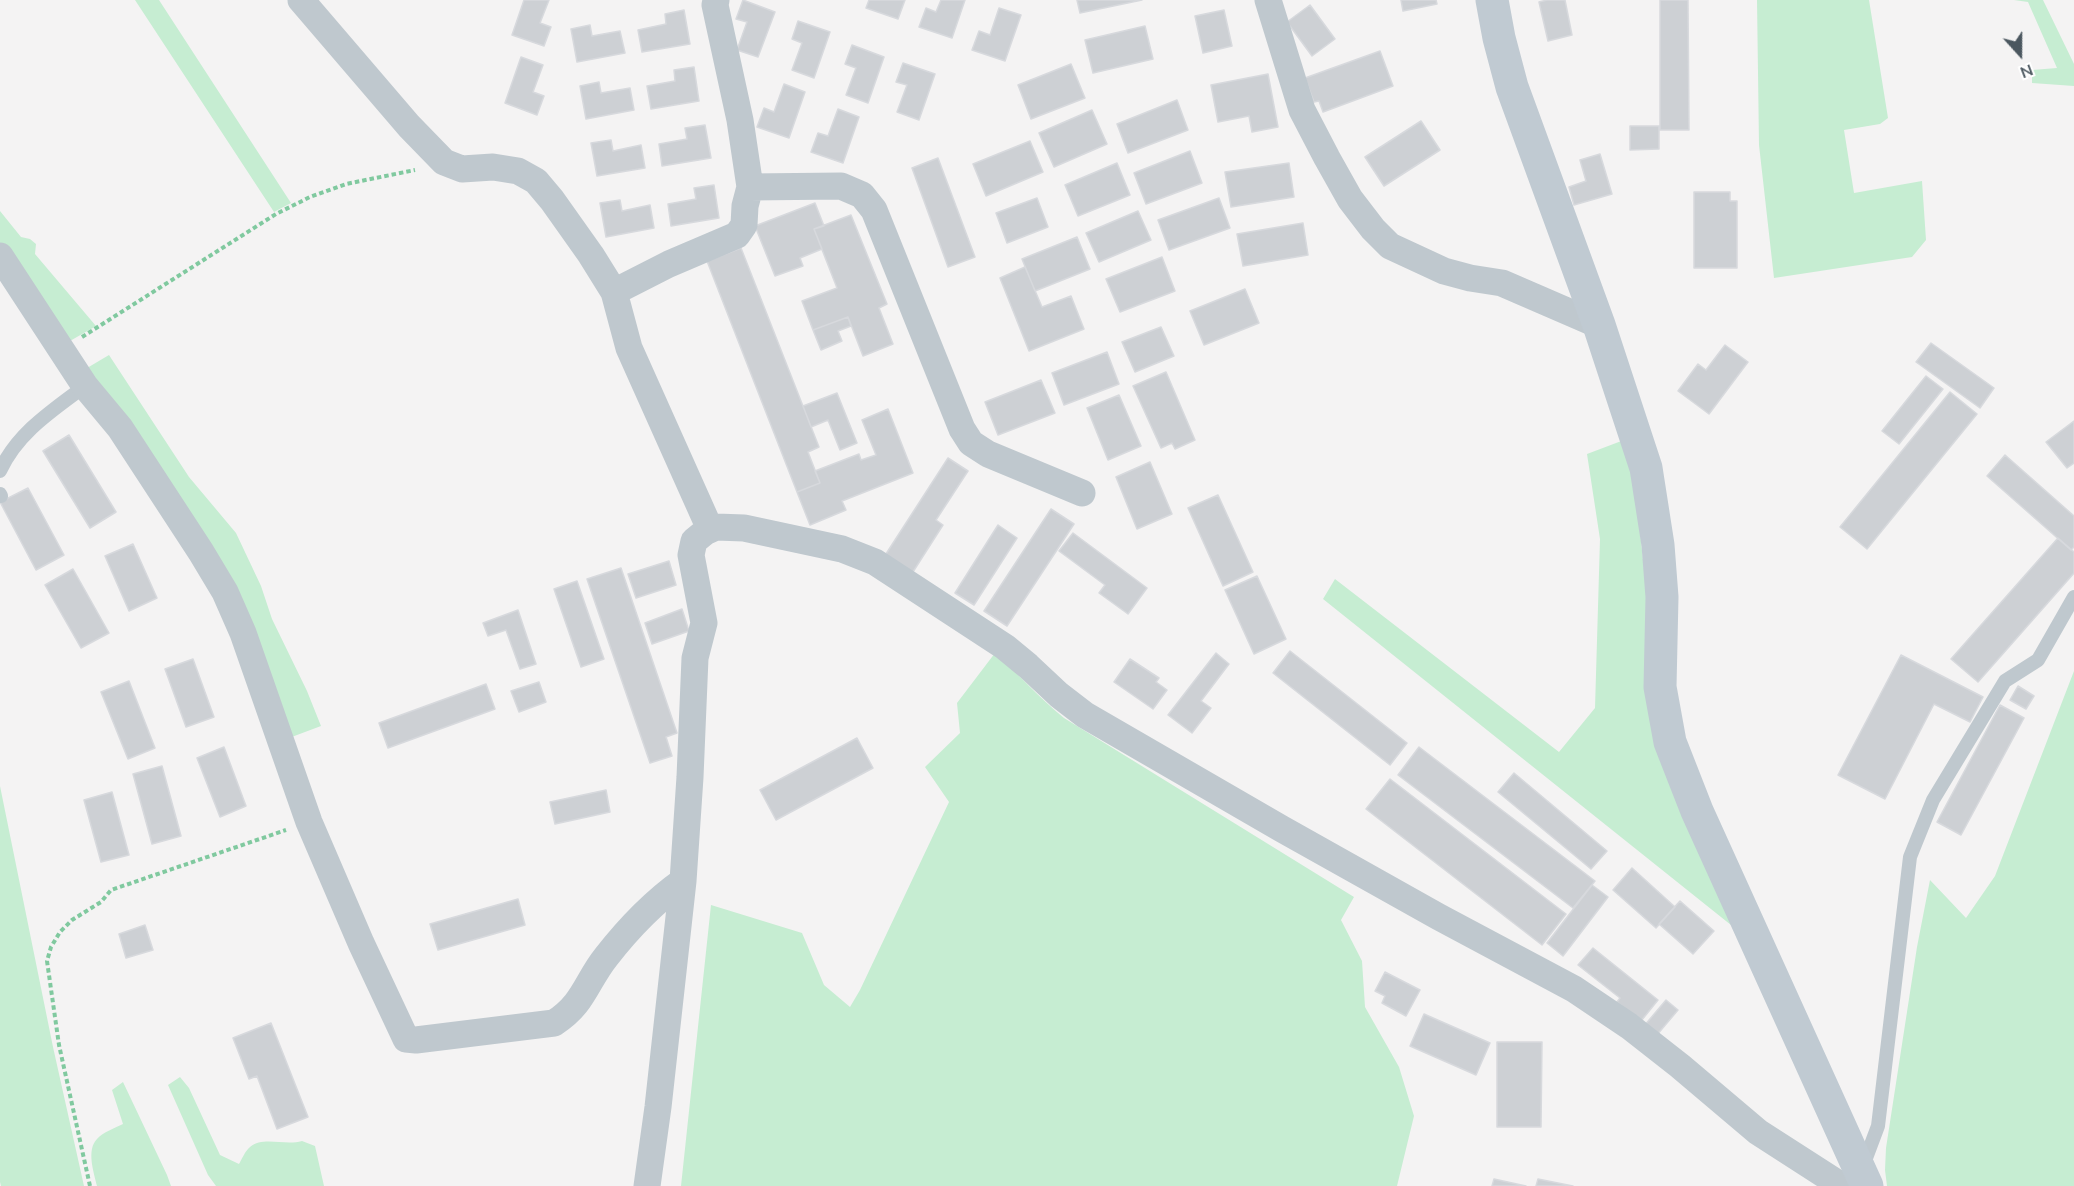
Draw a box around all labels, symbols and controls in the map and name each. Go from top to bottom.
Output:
north arrow [1990,24,2050,84]
text: N [2017,58,2036,83]

